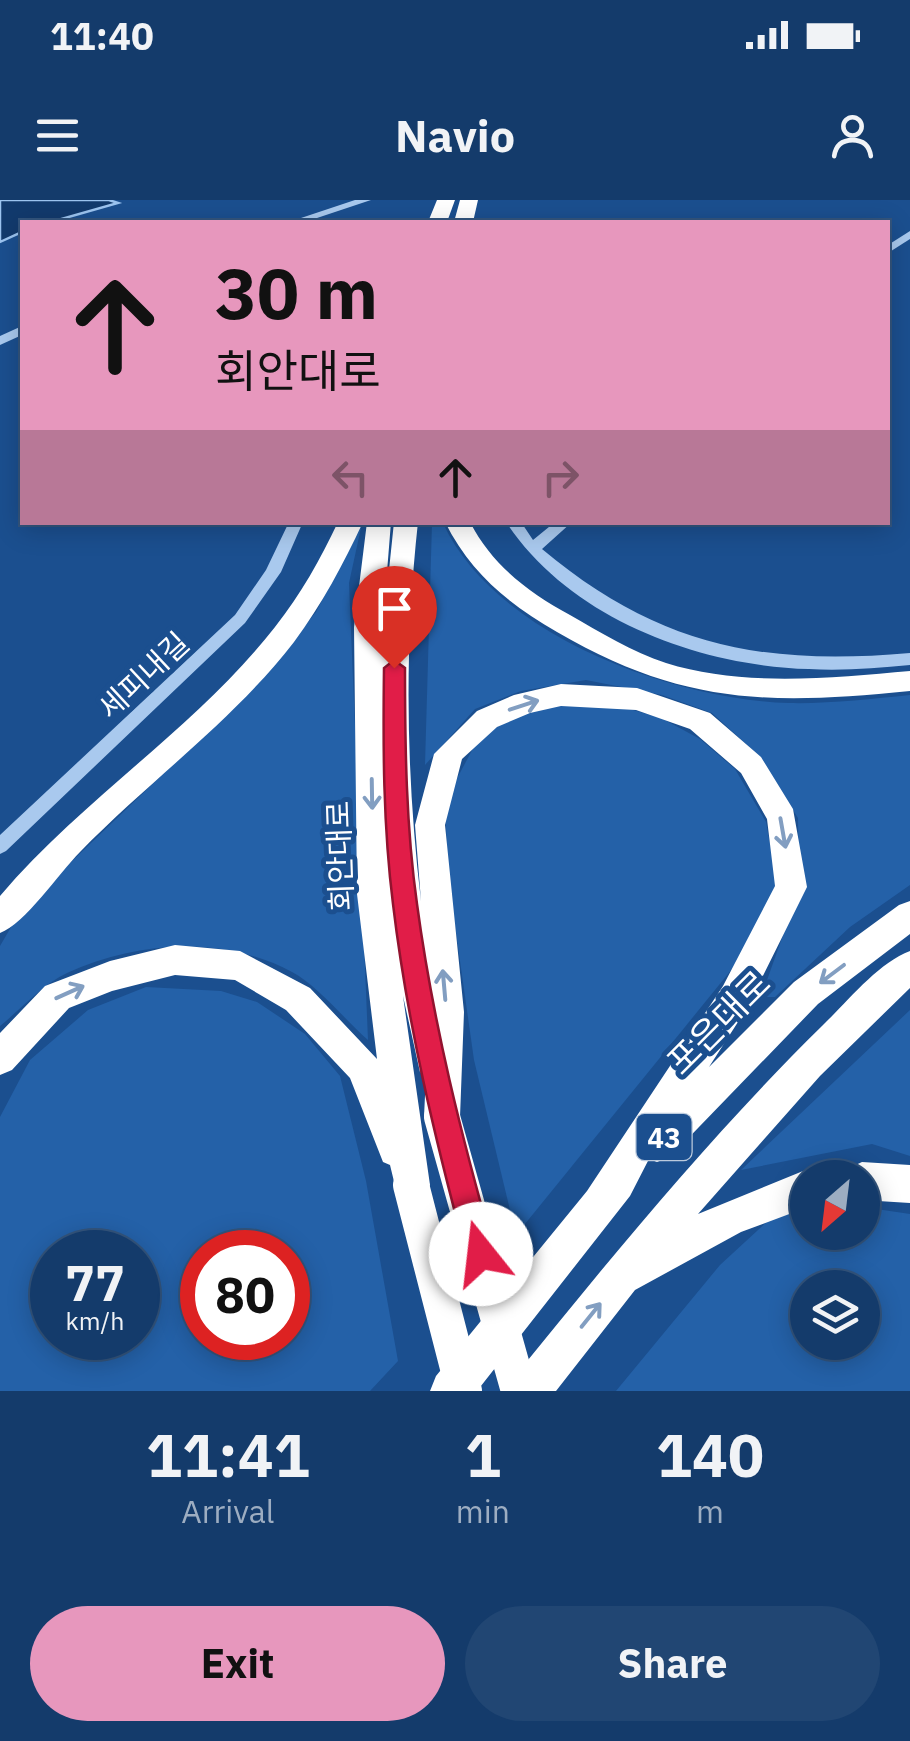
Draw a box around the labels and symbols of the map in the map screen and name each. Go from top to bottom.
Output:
pin [352,566,437,669]
street label: 세피내길 [89,623,197,727]
one-way arrow [507,694,539,712]
one-way arrow [362,778,381,810]
street label: 회안대로 [318,800,360,912]
one-way arrow [774,816,793,849]
street label: 포은대로 [656,960,780,1084]
one-way arrow [819,963,846,984]
one-way arrow [435,969,454,1001]
one-way arrow [54,982,85,1000]
road number: 43 [636,1114,692,1160]
north arrow [790,1160,880,1250]
position arrow [429,1202,533,1306]
speed limit sign: 80 [180,1230,310,1360]
one-way arrow [580,1302,602,1328]

